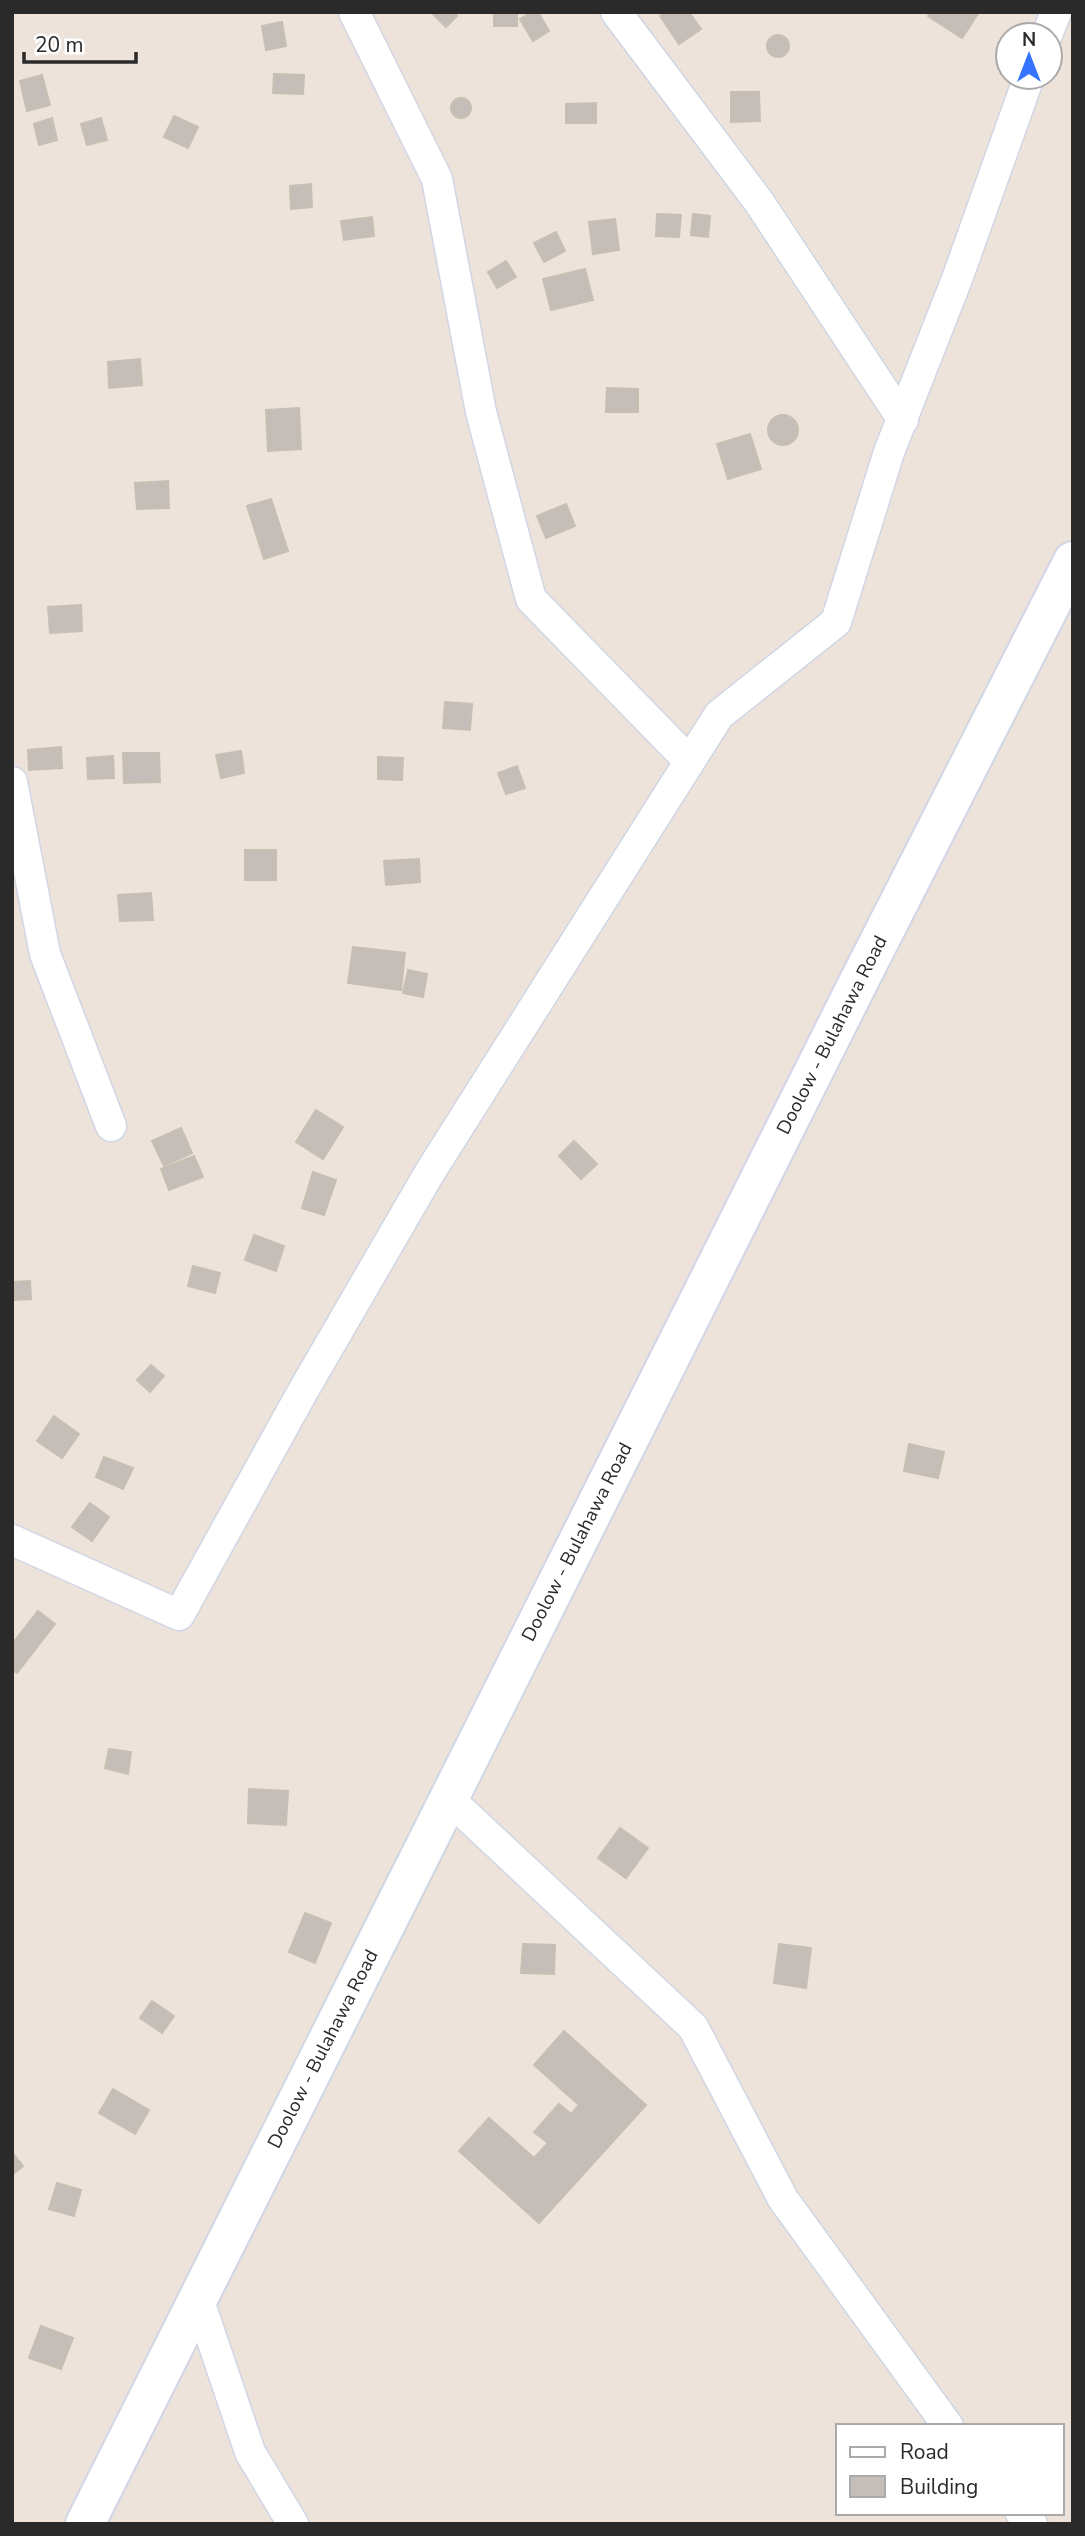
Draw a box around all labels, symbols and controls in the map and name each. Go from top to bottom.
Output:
scale bar [24,21,136,65]
north arrow [994,21,1064,91]
text: N [1022,27,1036,53]
text: 20 m [35,31,84,59]
street label: Doolow - Bulahawa Road [770,931,894,1139]
street label: Doolow - Bulahawa Road [515,1438,639,1646]
street label: Doolow - Bulahawa Road [261,1945,385,2153]
legend [836,2424,1064,2515]
text: Road [900,2438,949,2466]
text: Building [900,2473,978,2501]

